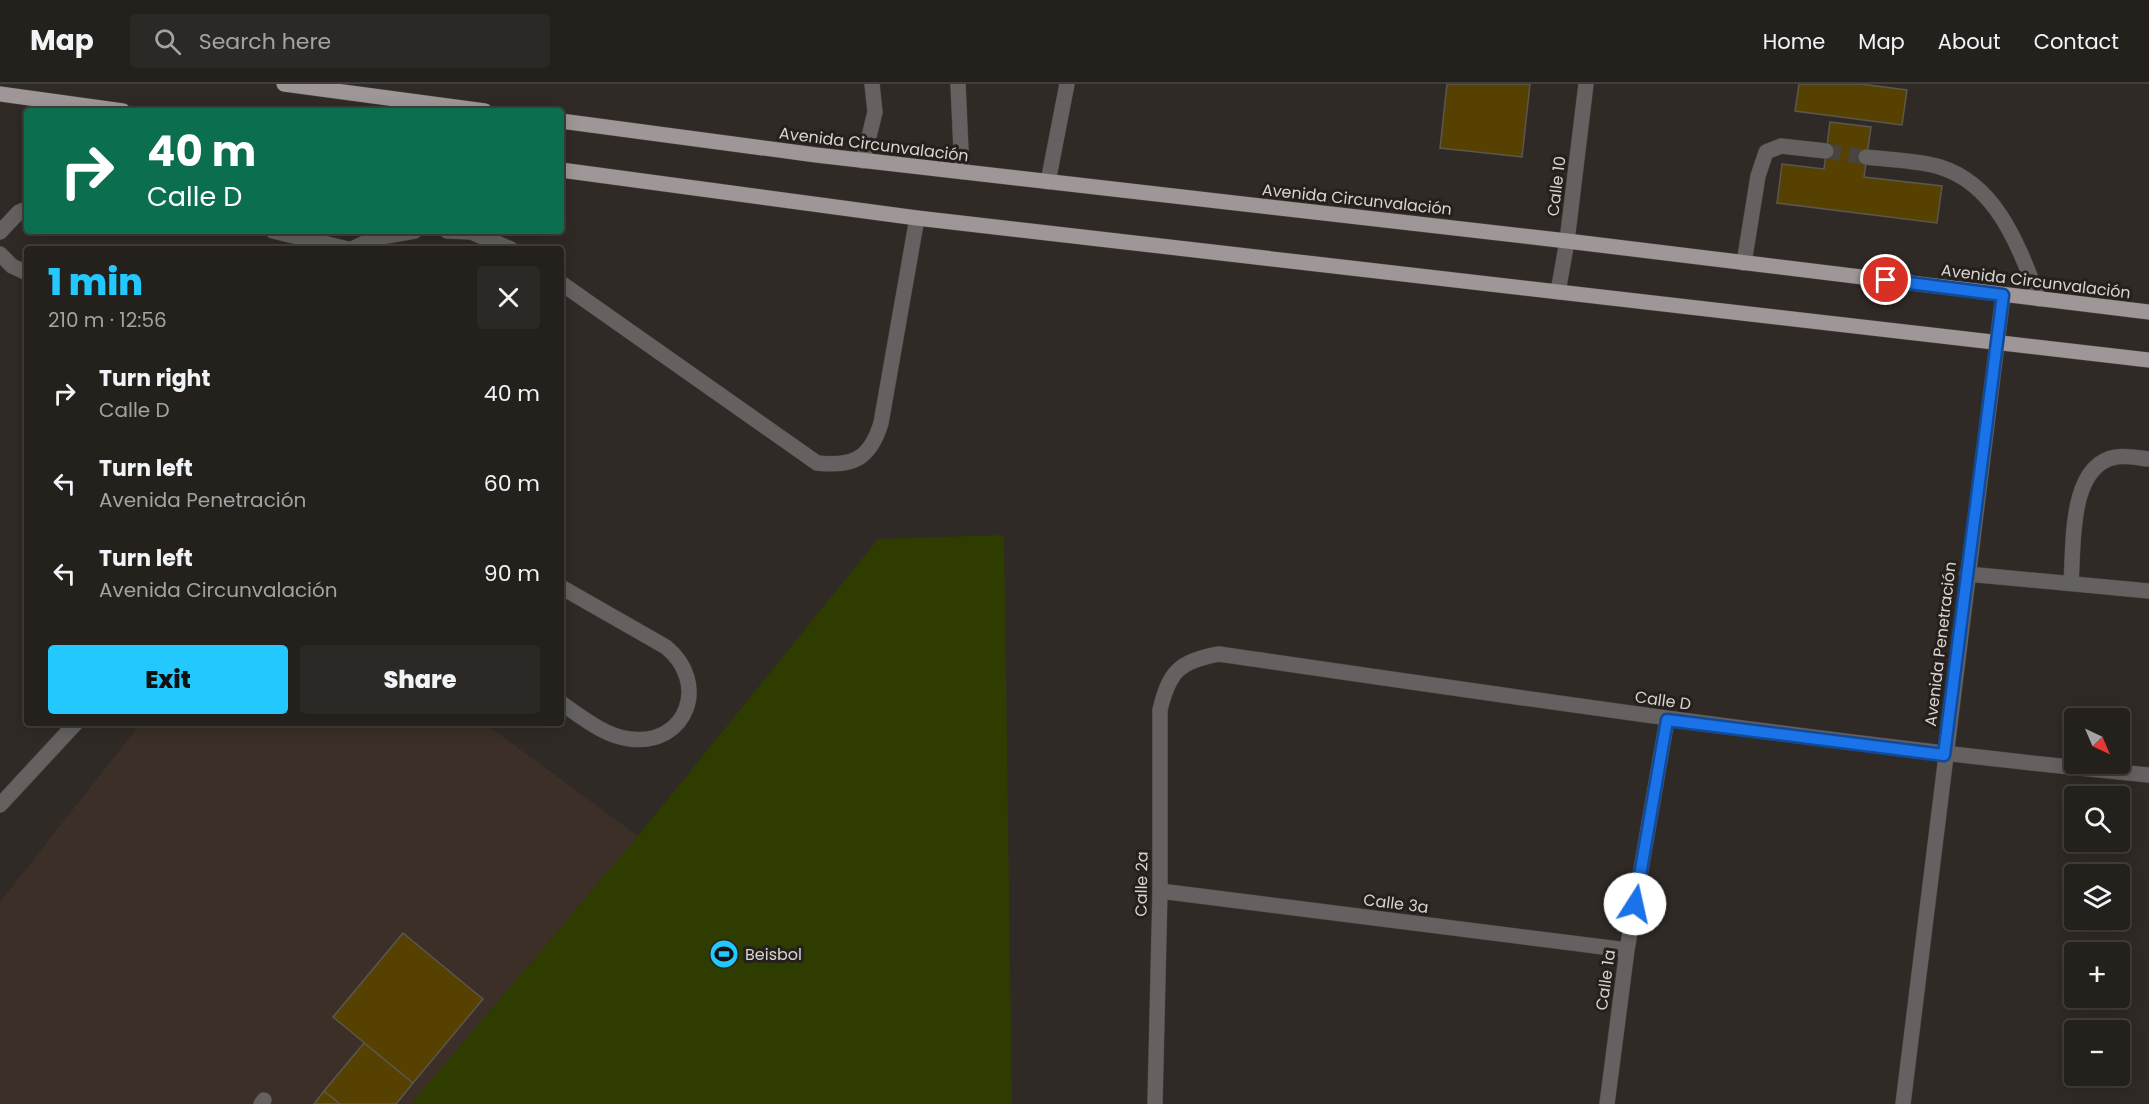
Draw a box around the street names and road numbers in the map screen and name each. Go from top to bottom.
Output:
street label: Avenida Circunvalación [778,121,970,168]
street label: Calle 10 [1541,155,1572,217]
street label: Avenida Circunvalación [1261,178,1453,221]
street label: Avenida Circunvalación [1940,258,2132,305]
street label: Avenida Penetración [1919,560,1962,728]
street label: Calle D [1633,685,1693,716]
street label: Calle 2a [1129,851,1154,917]
street label: Calle 3a [1362,888,1430,919]
street label: Calle 1a [1590,948,1621,1012]

